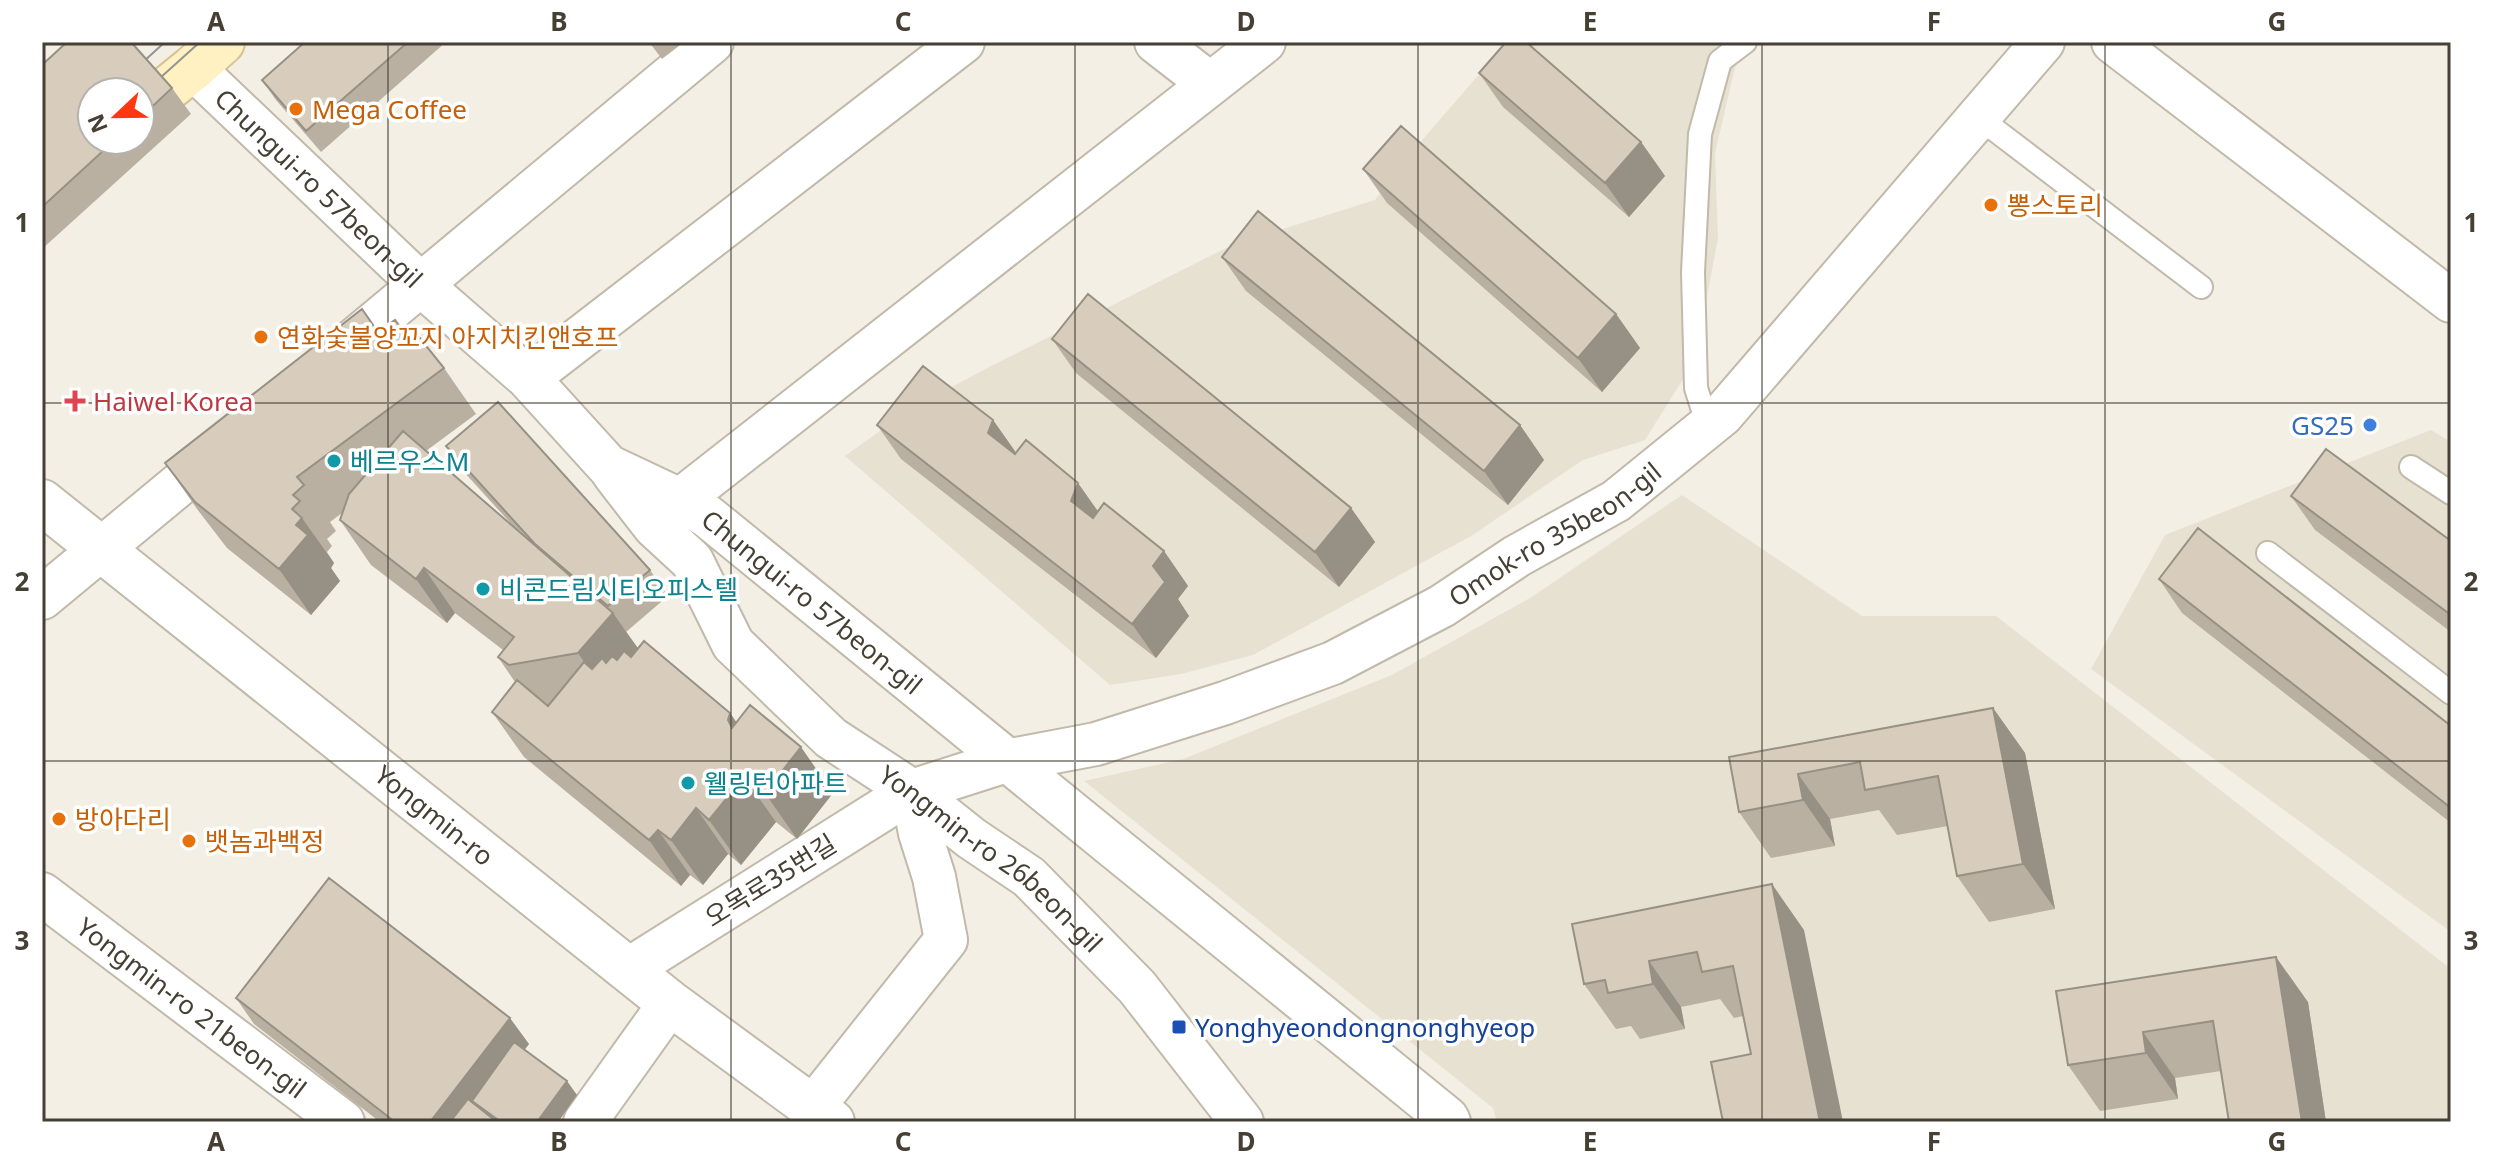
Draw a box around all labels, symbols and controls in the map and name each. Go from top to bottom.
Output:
text: A [207,3,225,39]
text: B [550,3,568,39]
text: C [895,3,911,39]
text: D [1236,3,1256,39]
text: E [1583,3,1597,39]
text: F [1927,3,1941,39]
text: G [2268,3,2286,39]
north arrow [76,76,156,156]
street label: Chungui-ro 57beon-gil [207,80,431,296]
place label: Mega Coffee [312,91,467,127]
marker: Mega Coffee [287,100,305,118]
text: N [79,110,114,138]
place label: 뽕스토리 [2007,187,2103,223]
marker: 뽕스토리 [1982,196,2000,214]
text: 1 [15,204,29,240]
text: 1 [2464,204,2478,240]
place label: 연화숯불양꼬지 아지치킨앤호프 [277,319,619,355]
marker: 연화숯불양꼬지 아지치킨앤호프 [252,328,270,346]
place label: Haiwel Korea [93,383,253,419]
marker: Haiwel Korea [64,390,86,412]
place label: GS25 [2291,407,2354,443]
marker: GS25 [2361,416,2379,434]
place label: 베르우스M [350,443,469,479]
marker: 베르우스M [325,452,343,470]
street label: Omok-ro 35beon-gil [1441,454,1669,615]
street label: Chungui-ro 57beon-gil [694,501,930,702]
text: 2 [15,563,30,599]
text: 2 [2464,563,2479,599]
place label: 비콘드림시티오피스텔 [499,571,738,607]
marker: 비콘드림시티오피스텔 [474,580,492,598]
street label: Yongmin-ro 26beon-gil [872,756,1111,960]
street label: Yongmin-ro [367,757,501,874]
place label: 웰링턴아파트 [704,765,848,801]
marker: 웰링턴아파트 [679,774,697,792]
place label: 방아다리 [75,801,171,837]
marker: 방아다리 [50,810,68,828]
place label: 뱃놈과백정 [205,823,325,859]
street label: 오목로35번길 [697,825,843,935]
marker: 뱃놈과백정 [180,832,198,850]
street label: Yongmin-ro 21beon-gil [70,909,314,1106]
text: 3 [15,922,29,958]
text: 3 [2464,922,2478,958]
place label: Yonghyeondongnonghyeop [1195,1009,1535,1045]
marker: Yonghyeondongnonghyeop [1170,1018,1188,1036]
text: A [207,1123,225,1159]
text: B [550,1123,568,1159]
text: C [895,1123,911,1159]
text: D [1236,1123,1256,1159]
text: E [1583,1123,1597,1159]
text: F [1927,1123,1941,1159]
text: G [2268,1123,2286,1159]

